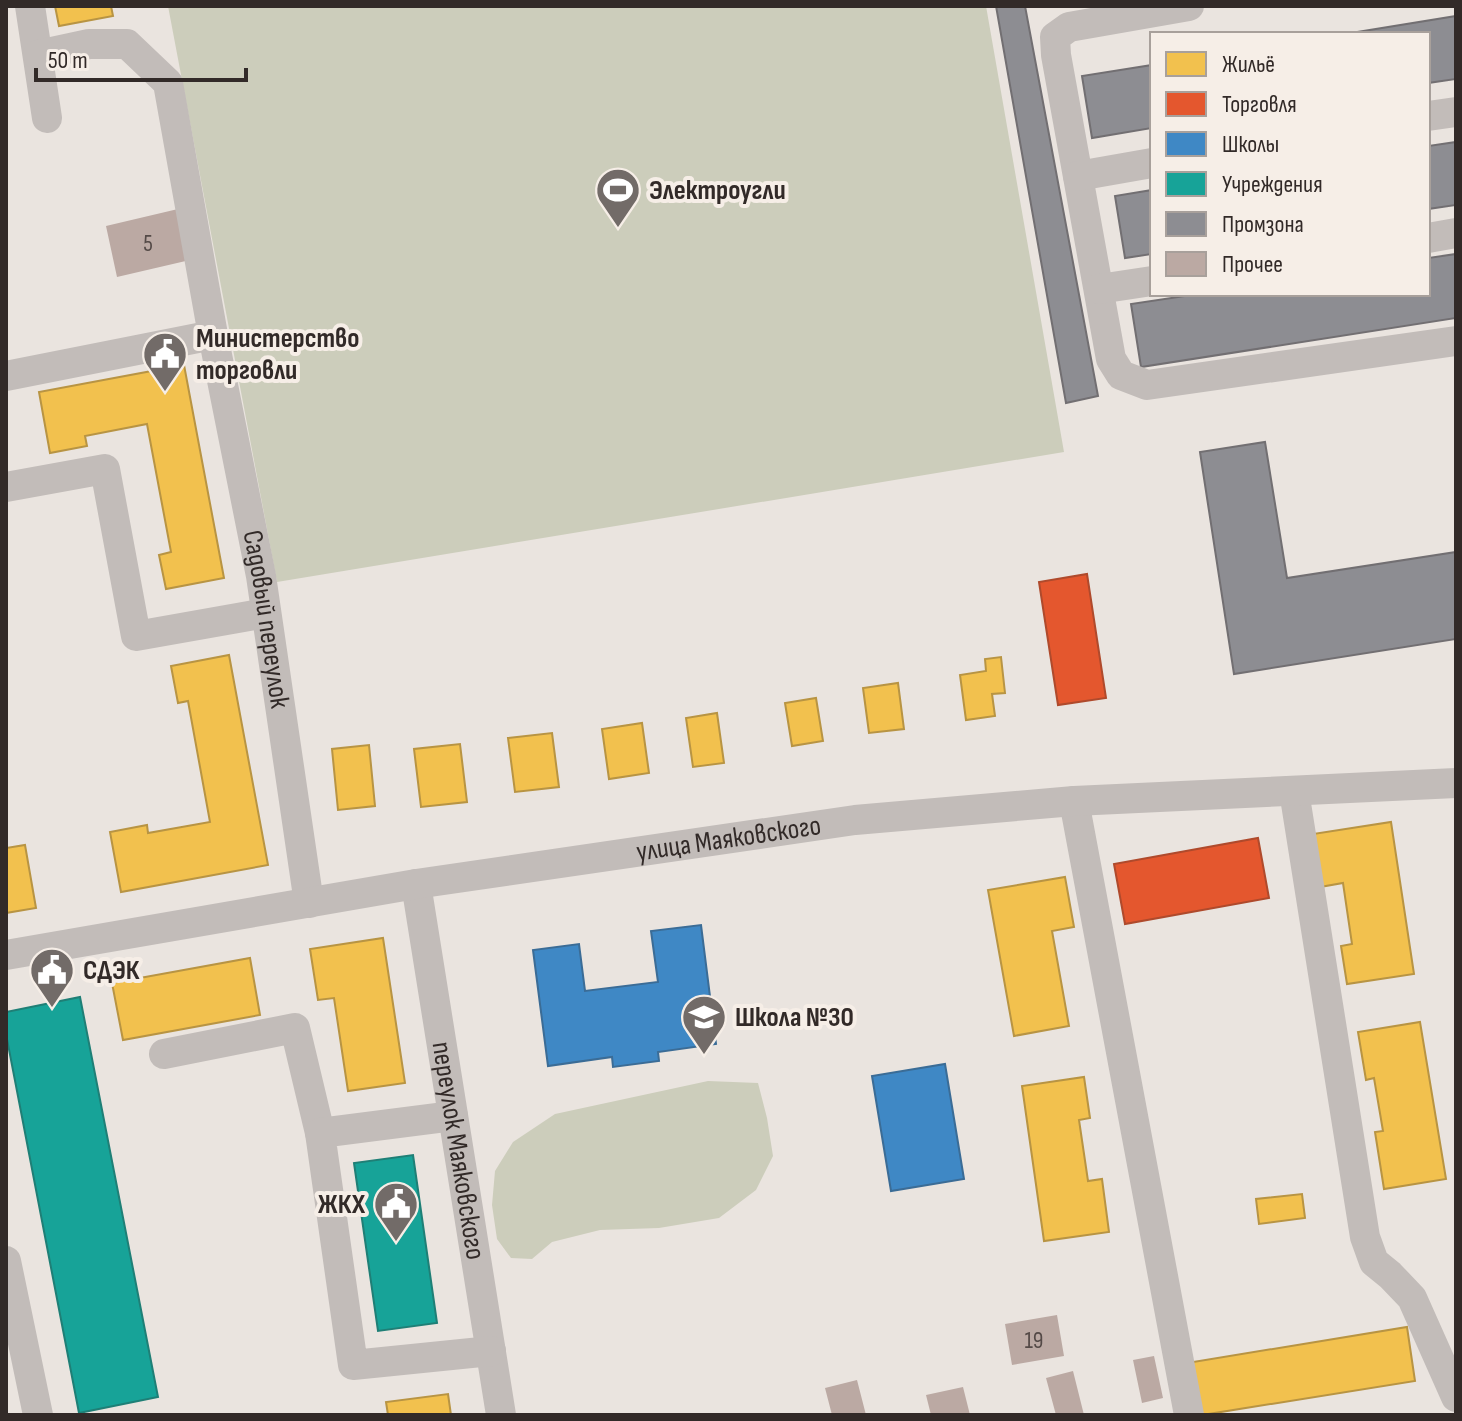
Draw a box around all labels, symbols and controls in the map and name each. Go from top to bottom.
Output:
scale bar [36,32,246,82]
legend [1150,32,1430,296]
text: 50 m [48,46,88,75]
text: Жильё [1222,50,1275,79]
text: Торговля [1222,90,1297,119]
text: Школы [1222,130,1279,159]
sports icon: Электроугли [594,166,642,229]
text: Учреждения [1222,170,1323,199]
place label: Электроугли [649,174,786,207]
text: Промзона [1222,210,1304,239]
house number: 5 [143,229,153,258]
text: Прочее [1222,250,1283,279]
place label: Министерство торговли [196,322,359,387]
public building icon: Министерство торговли [141,330,189,393]
street label: Садовый переулок [236,527,297,711]
street label: улица Маяковского [634,809,823,868]
public building icon: СДЭК [28,946,76,1009]
place label: СДЭК [83,954,140,987]
school or university icon: Школа №30 [680,993,728,1056]
place label: Школа №30 [735,1001,854,1034]
street label: переулок Маяковского [425,1039,492,1262]
public building icon: ЖКХ [372,1180,420,1243]
place label: ЖКХ [318,1188,366,1221]
house number: 19 [1024,1326,1044,1355]

